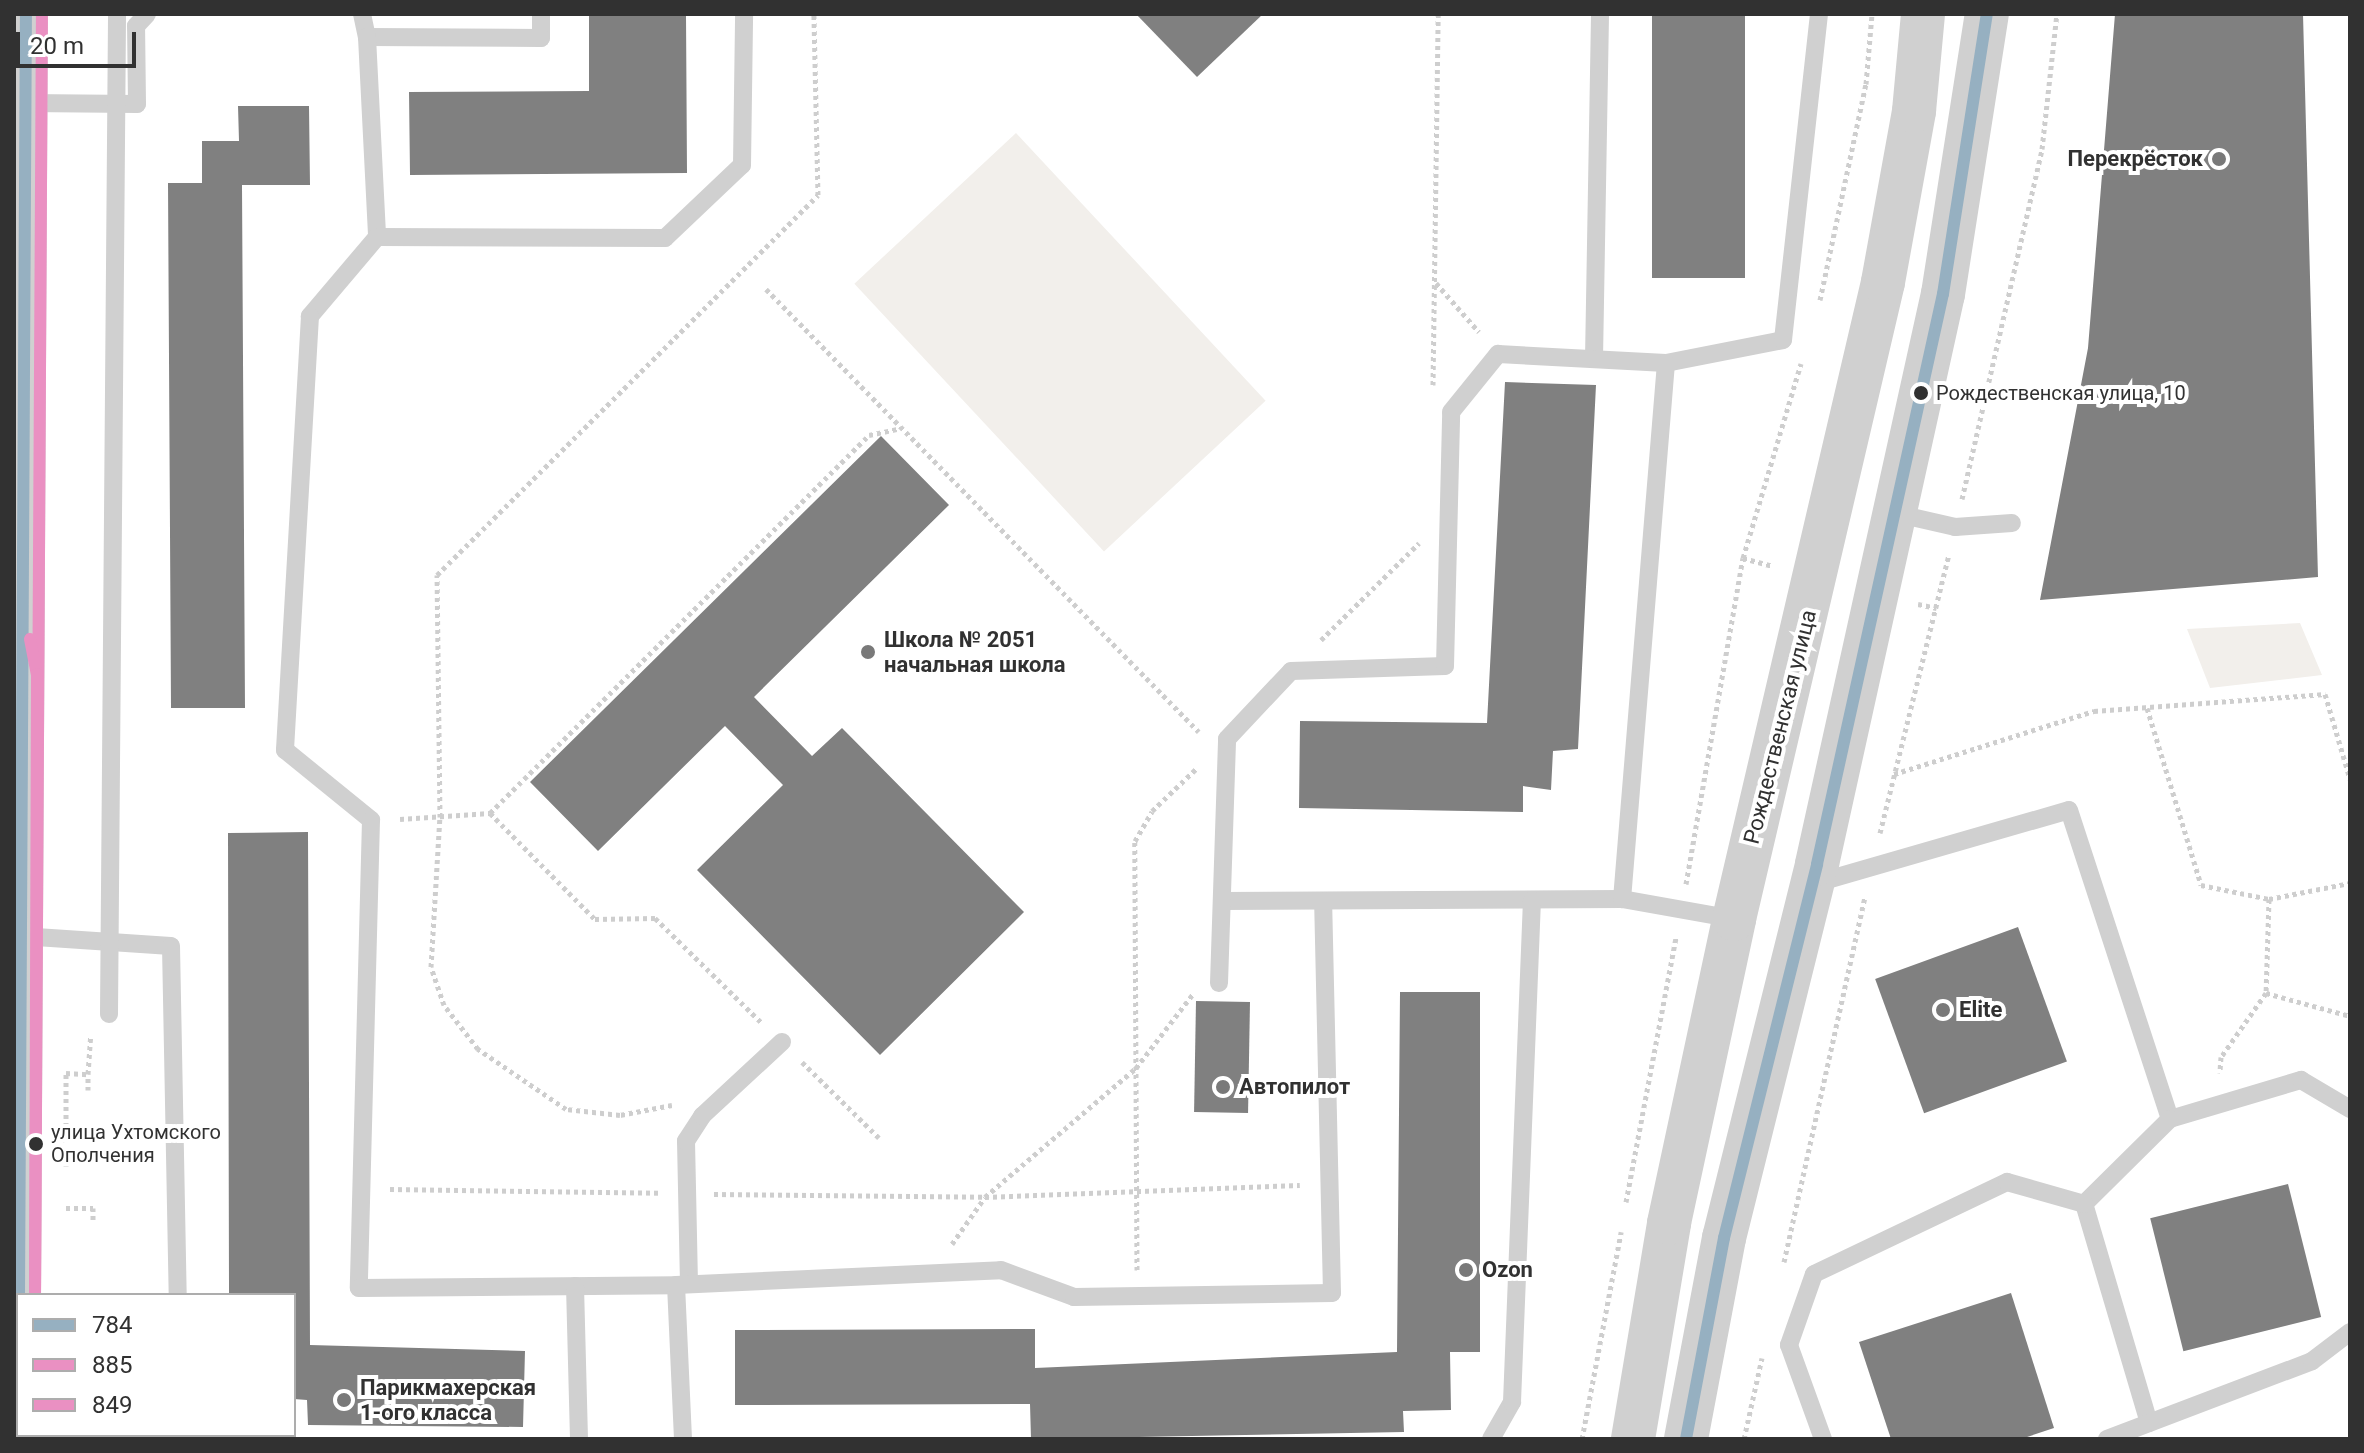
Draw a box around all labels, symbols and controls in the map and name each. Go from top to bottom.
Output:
scale bar [20,16,140,66]
text: 20 m [30,32,84,60]
place label: Перекрёсток [2068,146,2203,172]
marker: Перекрёсток [2210,150,2228,168]
place label: Рождественская улица, 10 [1936,381,2186,405]
marker: Рождественская улица, 10 [1913,385,1929,401]
street label: Рождественская улица [1738,607,1822,847]
place label: Школа № 2051 начальная школа [884,626,1066,678]
marker: Школа № 2051 начальная школа [859,643,877,661]
place label: Elite [1959,997,2002,1023]
marker: Elite [1934,1001,1952,1019]
place label: Автопилот [1239,1074,1350,1100]
marker: Автопилот [1214,1078,1232,1096]
place label: улица Ухтомского Ополчения [51,1120,221,1167]
marker: улица Ухтомского Ополчения [28,1136,44,1152]
place label: Ozon [1482,1257,1533,1283]
marker: Ozon [1457,1261,1475,1279]
legend [16,1293,296,1437]
text: 784 [92,1311,132,1339]
text: 885 [92,1351,132,1379]
place label: Парикмахерская 1-ого класса [360,1374,536,1426]
text: 849 [92,1391,132,1419]
marker: Парикмахерская 1-ого класса [335,1391,353,1409]

